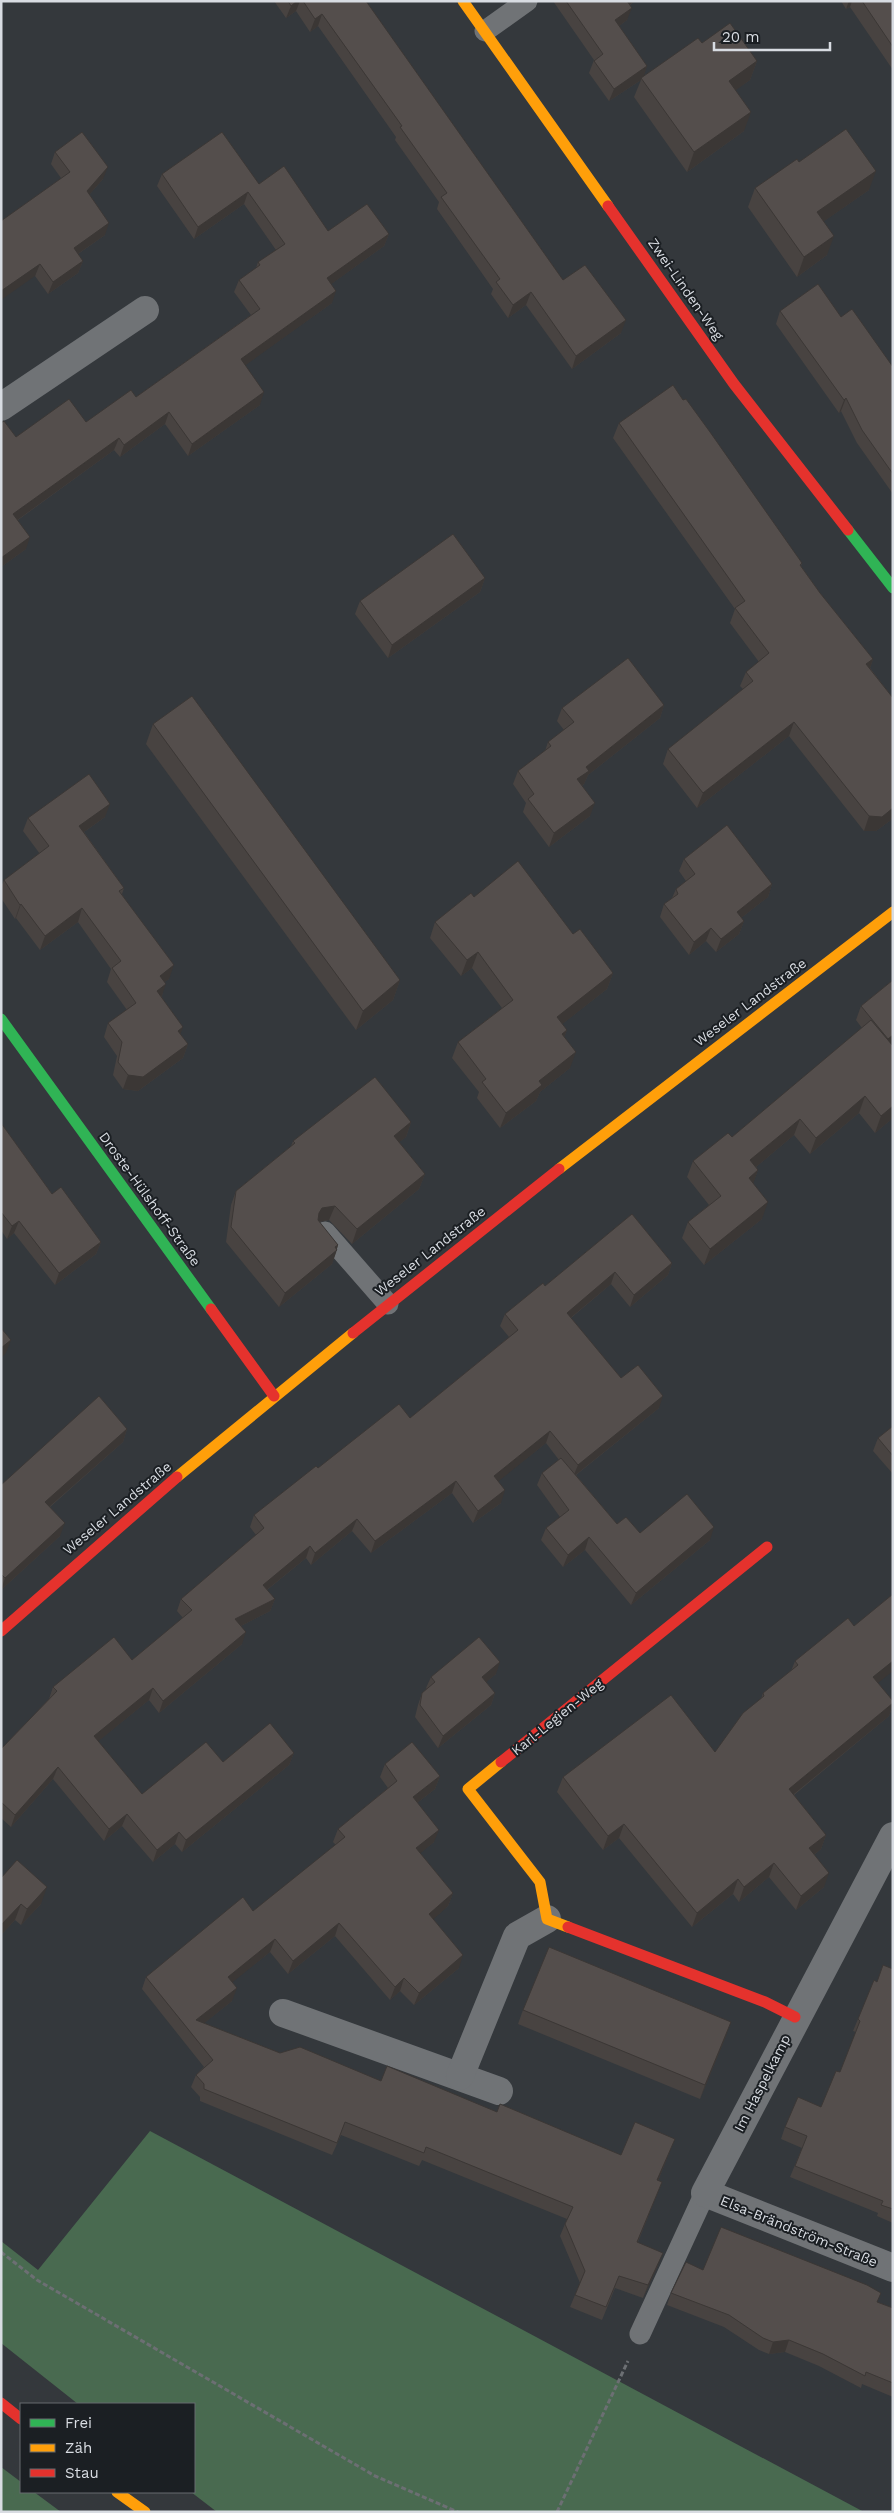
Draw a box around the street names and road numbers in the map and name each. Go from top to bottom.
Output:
street label: Zwei-Linden-Weg [645,235,727,343]
street label: Weseler Landstraße [691,955,809,1049]
street label: Droste-Hülshoff-Straße [96,1129,204,1269]
street label: Weseler Landstraße [371,1203,489,1299]
street label: Weseler Landstraße [60,1458,174,1558]
street label: Karl-Legien-Weg [508,1675,606,1759]
street label: Im Haspelkamp [731,2032,793,2134]
street label: Elsa-Brändström-Straße [718,2192,880,2270]

